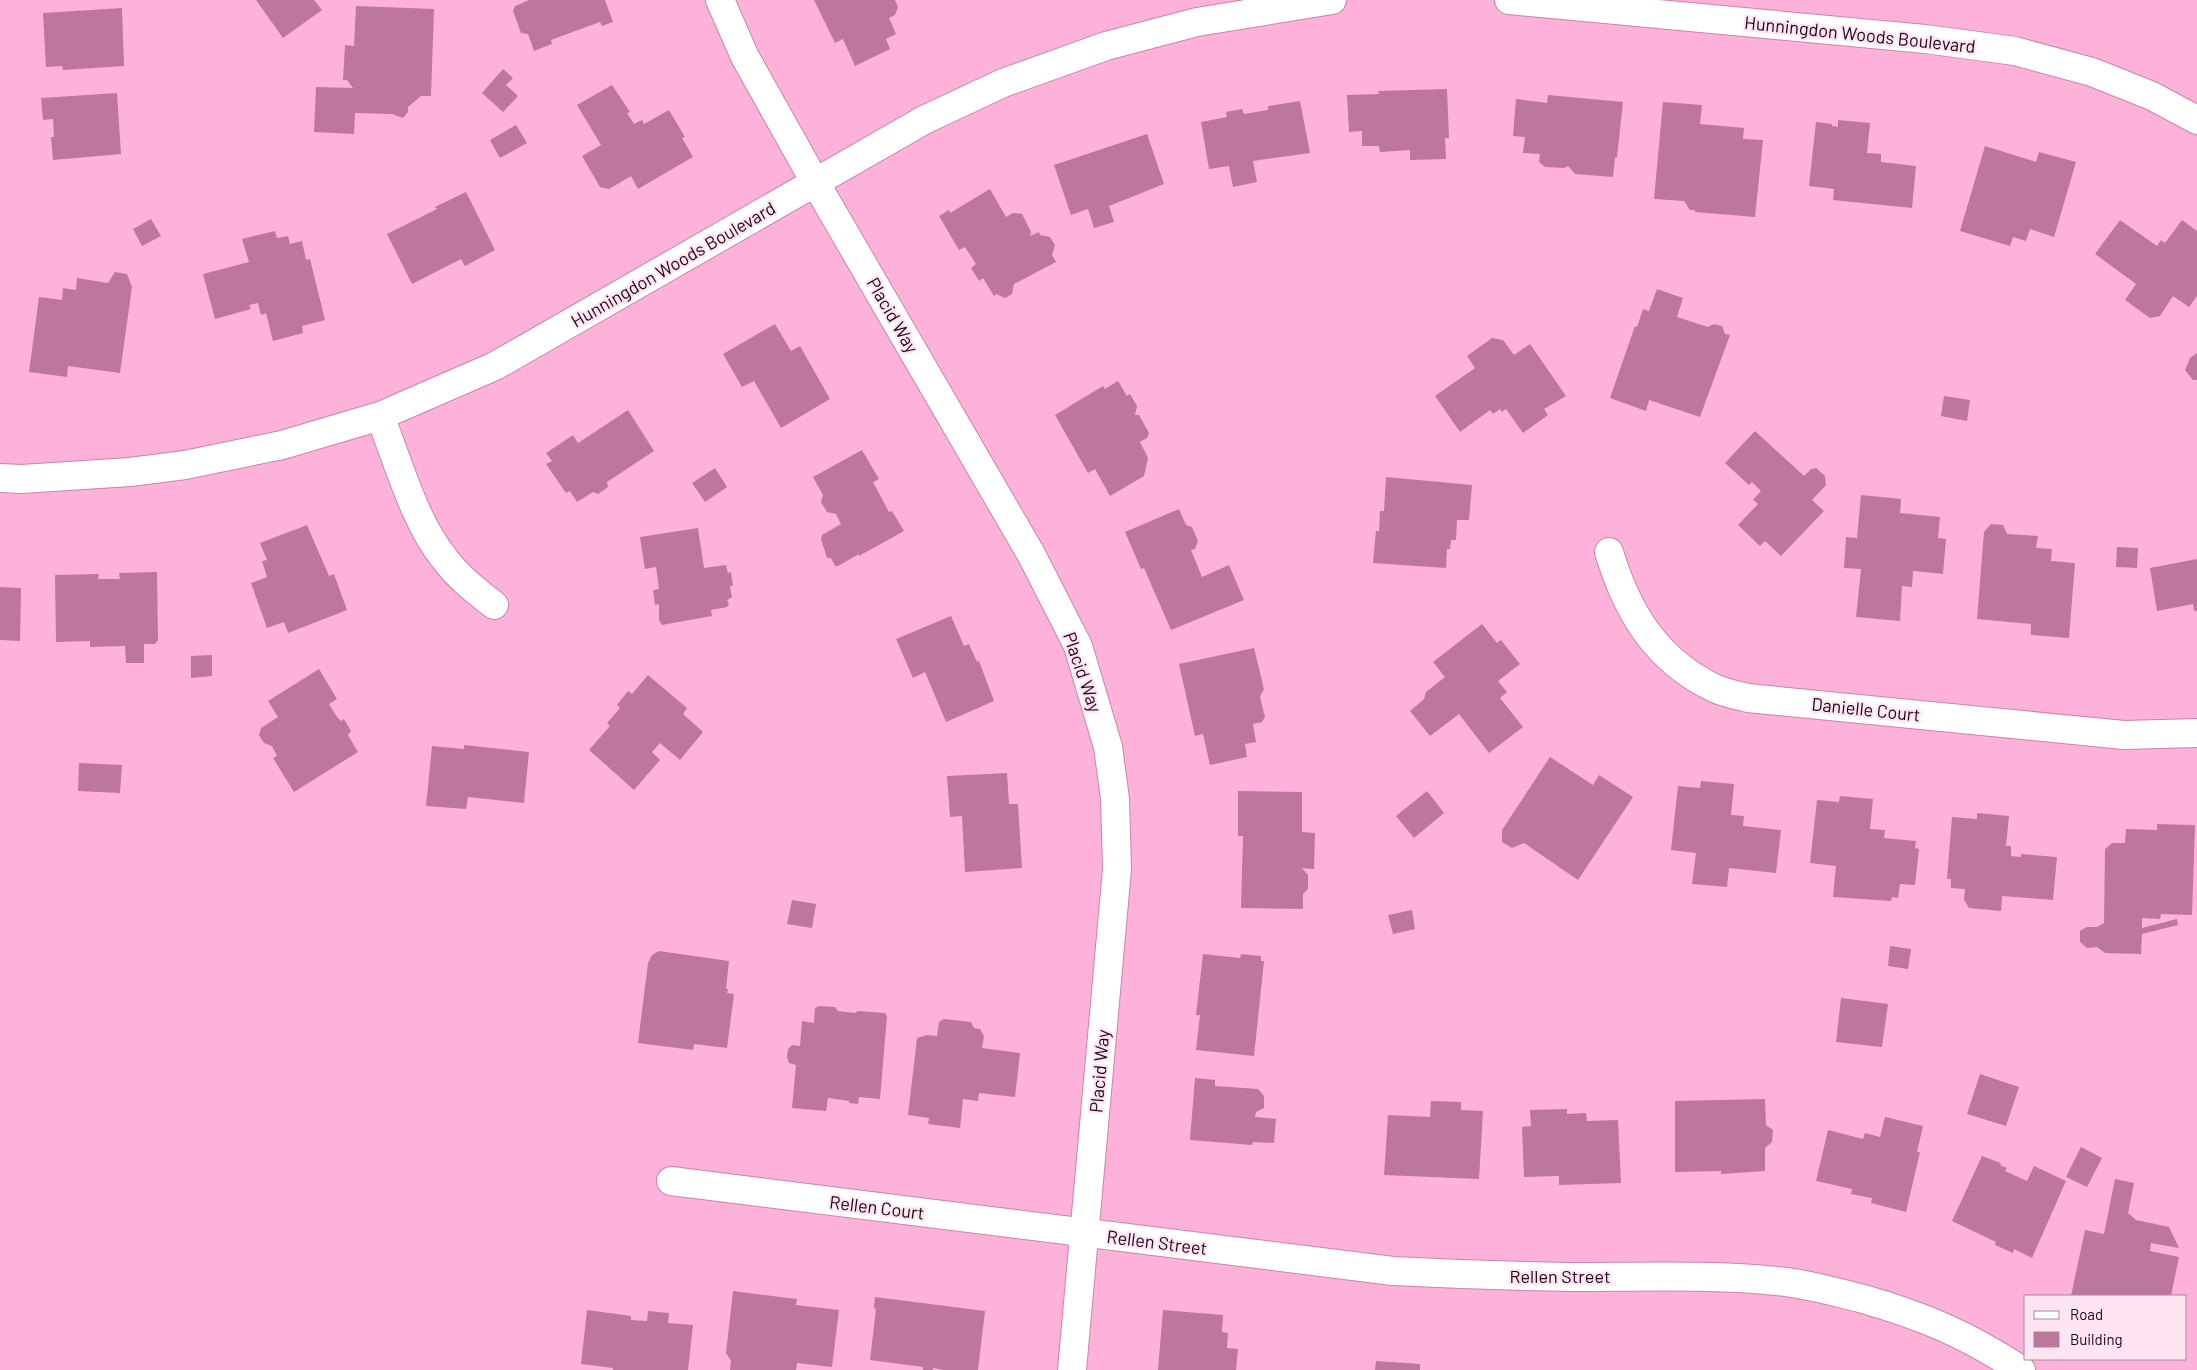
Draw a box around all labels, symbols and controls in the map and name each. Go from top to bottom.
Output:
street label: Hunningdon Woods Boulevard [1743,11,1977,57]
street label: Hunningdon Woods Boulevard [567,196,779,332]
street label: Placid Way [863,273,923,357]
street label: Placid Way [1059,629,1107,715]
street label: Danielle Court [1811,692,1921,726]
street label: Placid Way [1084,1028,1114,1114]
street label: Rellen Court [828,1190,926,1224]
street label: Rellen Street [1106,1225,1208,1259]
street label: Rellen Street [1510,1265,1610,1287]
legend [2024,1295,2187,1360]
text: Road [2070,1305,2103,1323]
text: Building [2070,1330,2123,1348]

